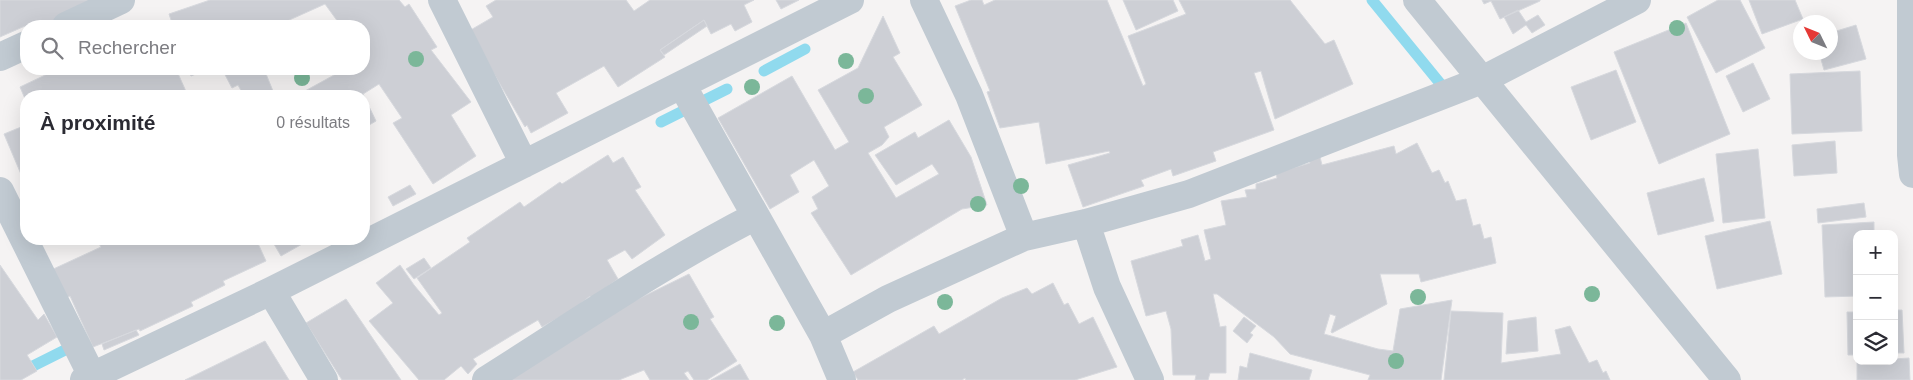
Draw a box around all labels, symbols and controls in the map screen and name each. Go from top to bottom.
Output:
north arrow [1793,15,1838,60]
search box [20,20,370,75]
icon: search [38,34,66,62]
text: Rechercher [78,37,176,58]
text: À proximité [40,111,156,134]
text: 0 résultats [276,114,350,131]
map controls [1853,230,1898,365]
button: + [1853,230,1898,275]
button: − [1853,275,1898,320]
button: layers [1853,320,1898,365]

